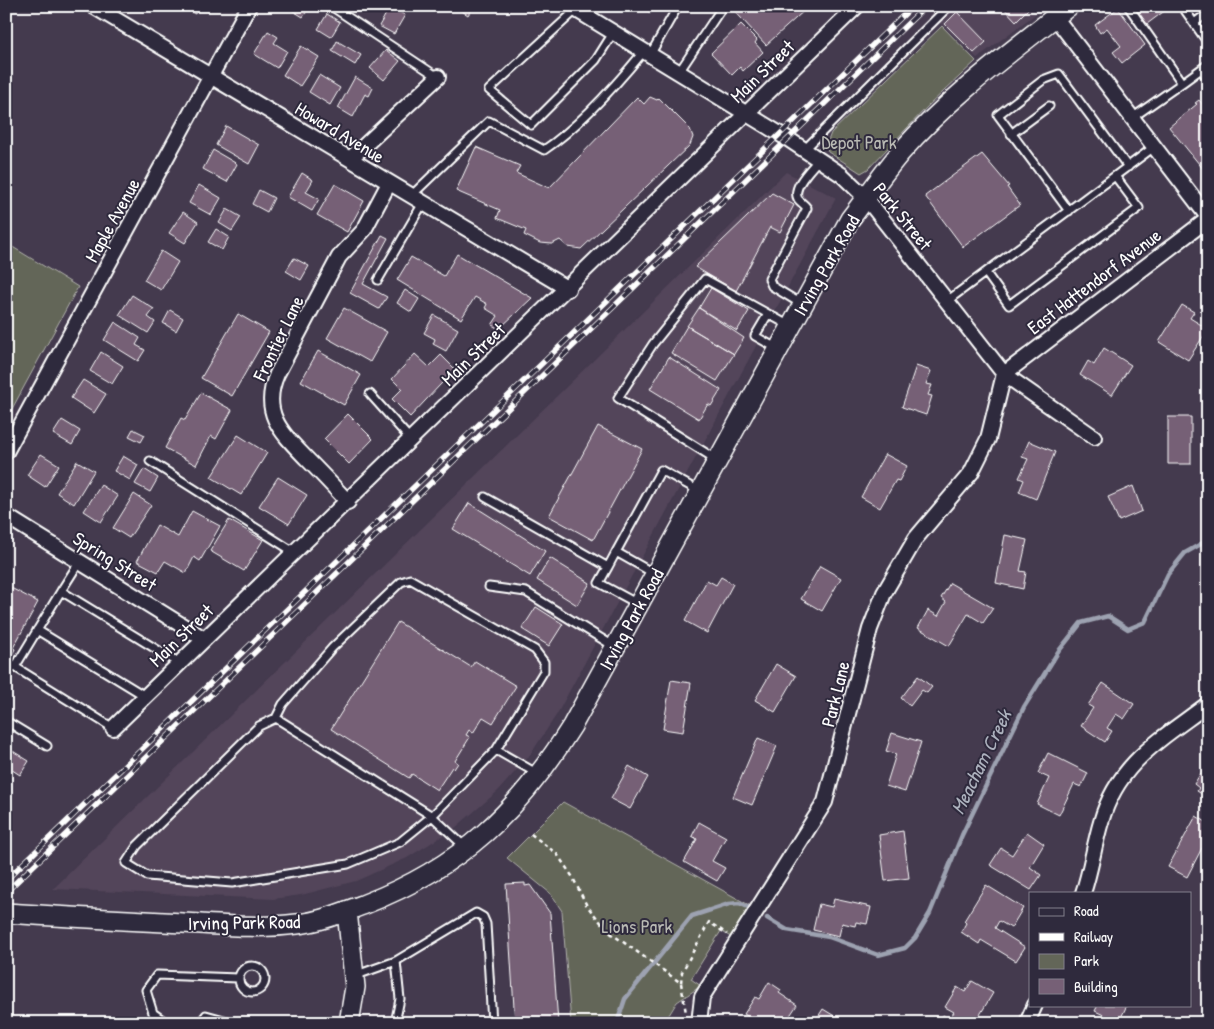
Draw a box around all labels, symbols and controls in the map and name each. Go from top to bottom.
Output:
street label: Main Street [724,33,800,108]
street label: Howard Avenue [290,95,390,169]
park label: Depot Park [821,129,897,155]
street label: Maple Avenue [78,173,146,267]
street label: Park Street [868,177,939,256]
street label: Irving Park Road [787,209,866,320]
street label: East Hattendorf Avenue [1022,222,1167,340]
street label: Frontier Lane [246,291,310,386]
street label: Main Street [435,316,511,391]
street label: Spring Street [68,525,162,597]
street label: Irving Park Road [592,563,670,674]
street label: Main Street [143,597,219,672]
street label: Park Lane [814,658,856,730]
water label: Meacham Creek [944,704,1018,818]
legend [1029,892,1192,1006]
text: Road [1074,900,1099,921]
street label: Irving Park Road [188,908,301,936]
park label: Lions Park [601,913,673,939]
text: Railway [1074,926,1113,947]
text: Park [1074,950,1099,971]
text: Building [1074,976,1118,997]

